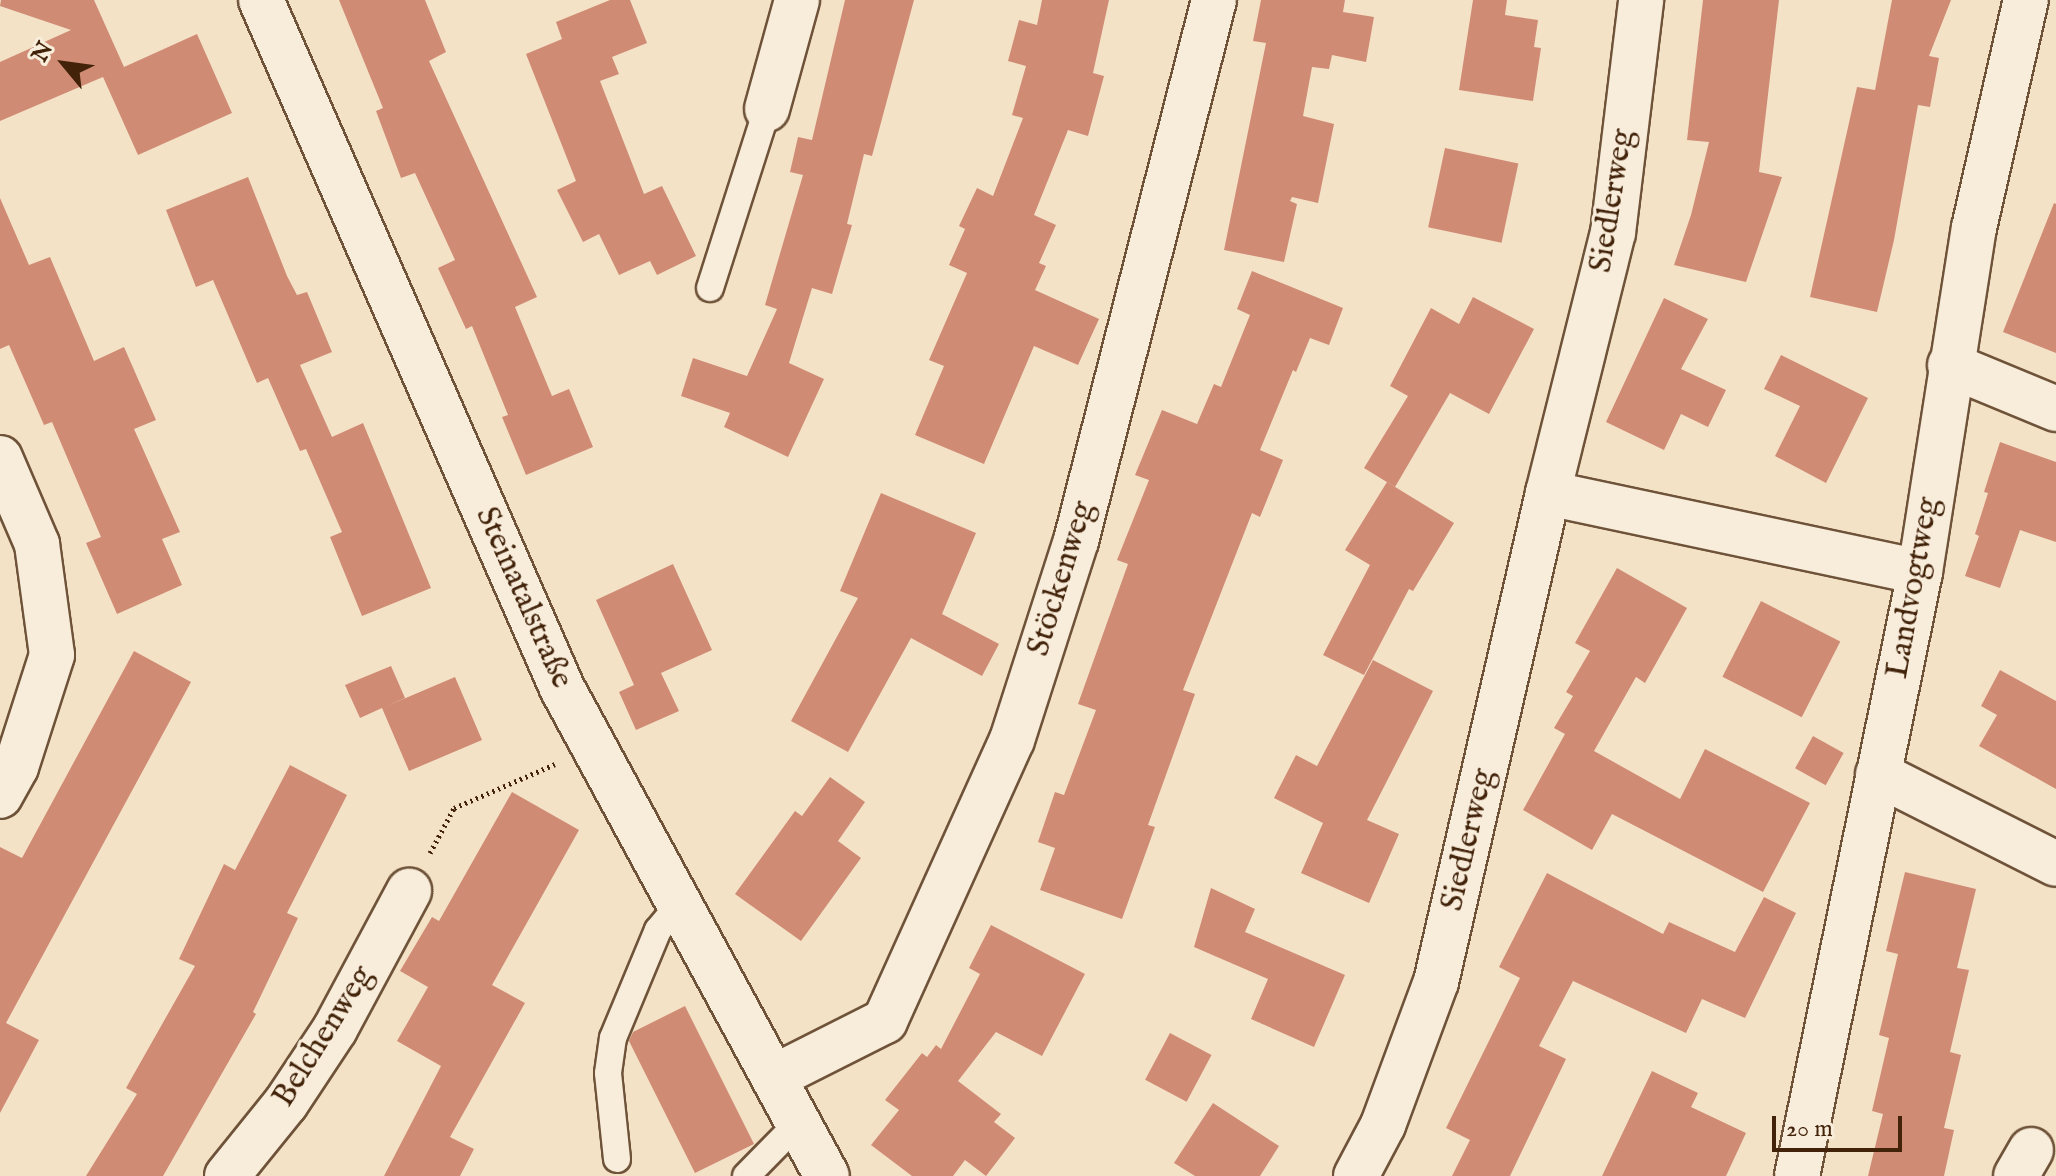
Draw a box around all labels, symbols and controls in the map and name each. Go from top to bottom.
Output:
north arrow [24,24,104,104]
text: N [26,37,60,67]
street label: Siedlerweg [1583,127,1643,275]
street label: Landvogtweg [1879,495,1949,681]
street label: Stöckenweg [1020,497,1104,661]
street label: Steinatalstraße [466,502,580,694]
street label: Siedlerweg [1434,765,1504,915]
street label: Belchenweg [265,959,383,1115]
scale bar [1776,1100,1906,1150]
text: 20 m [1786,1114,1833,1145]

